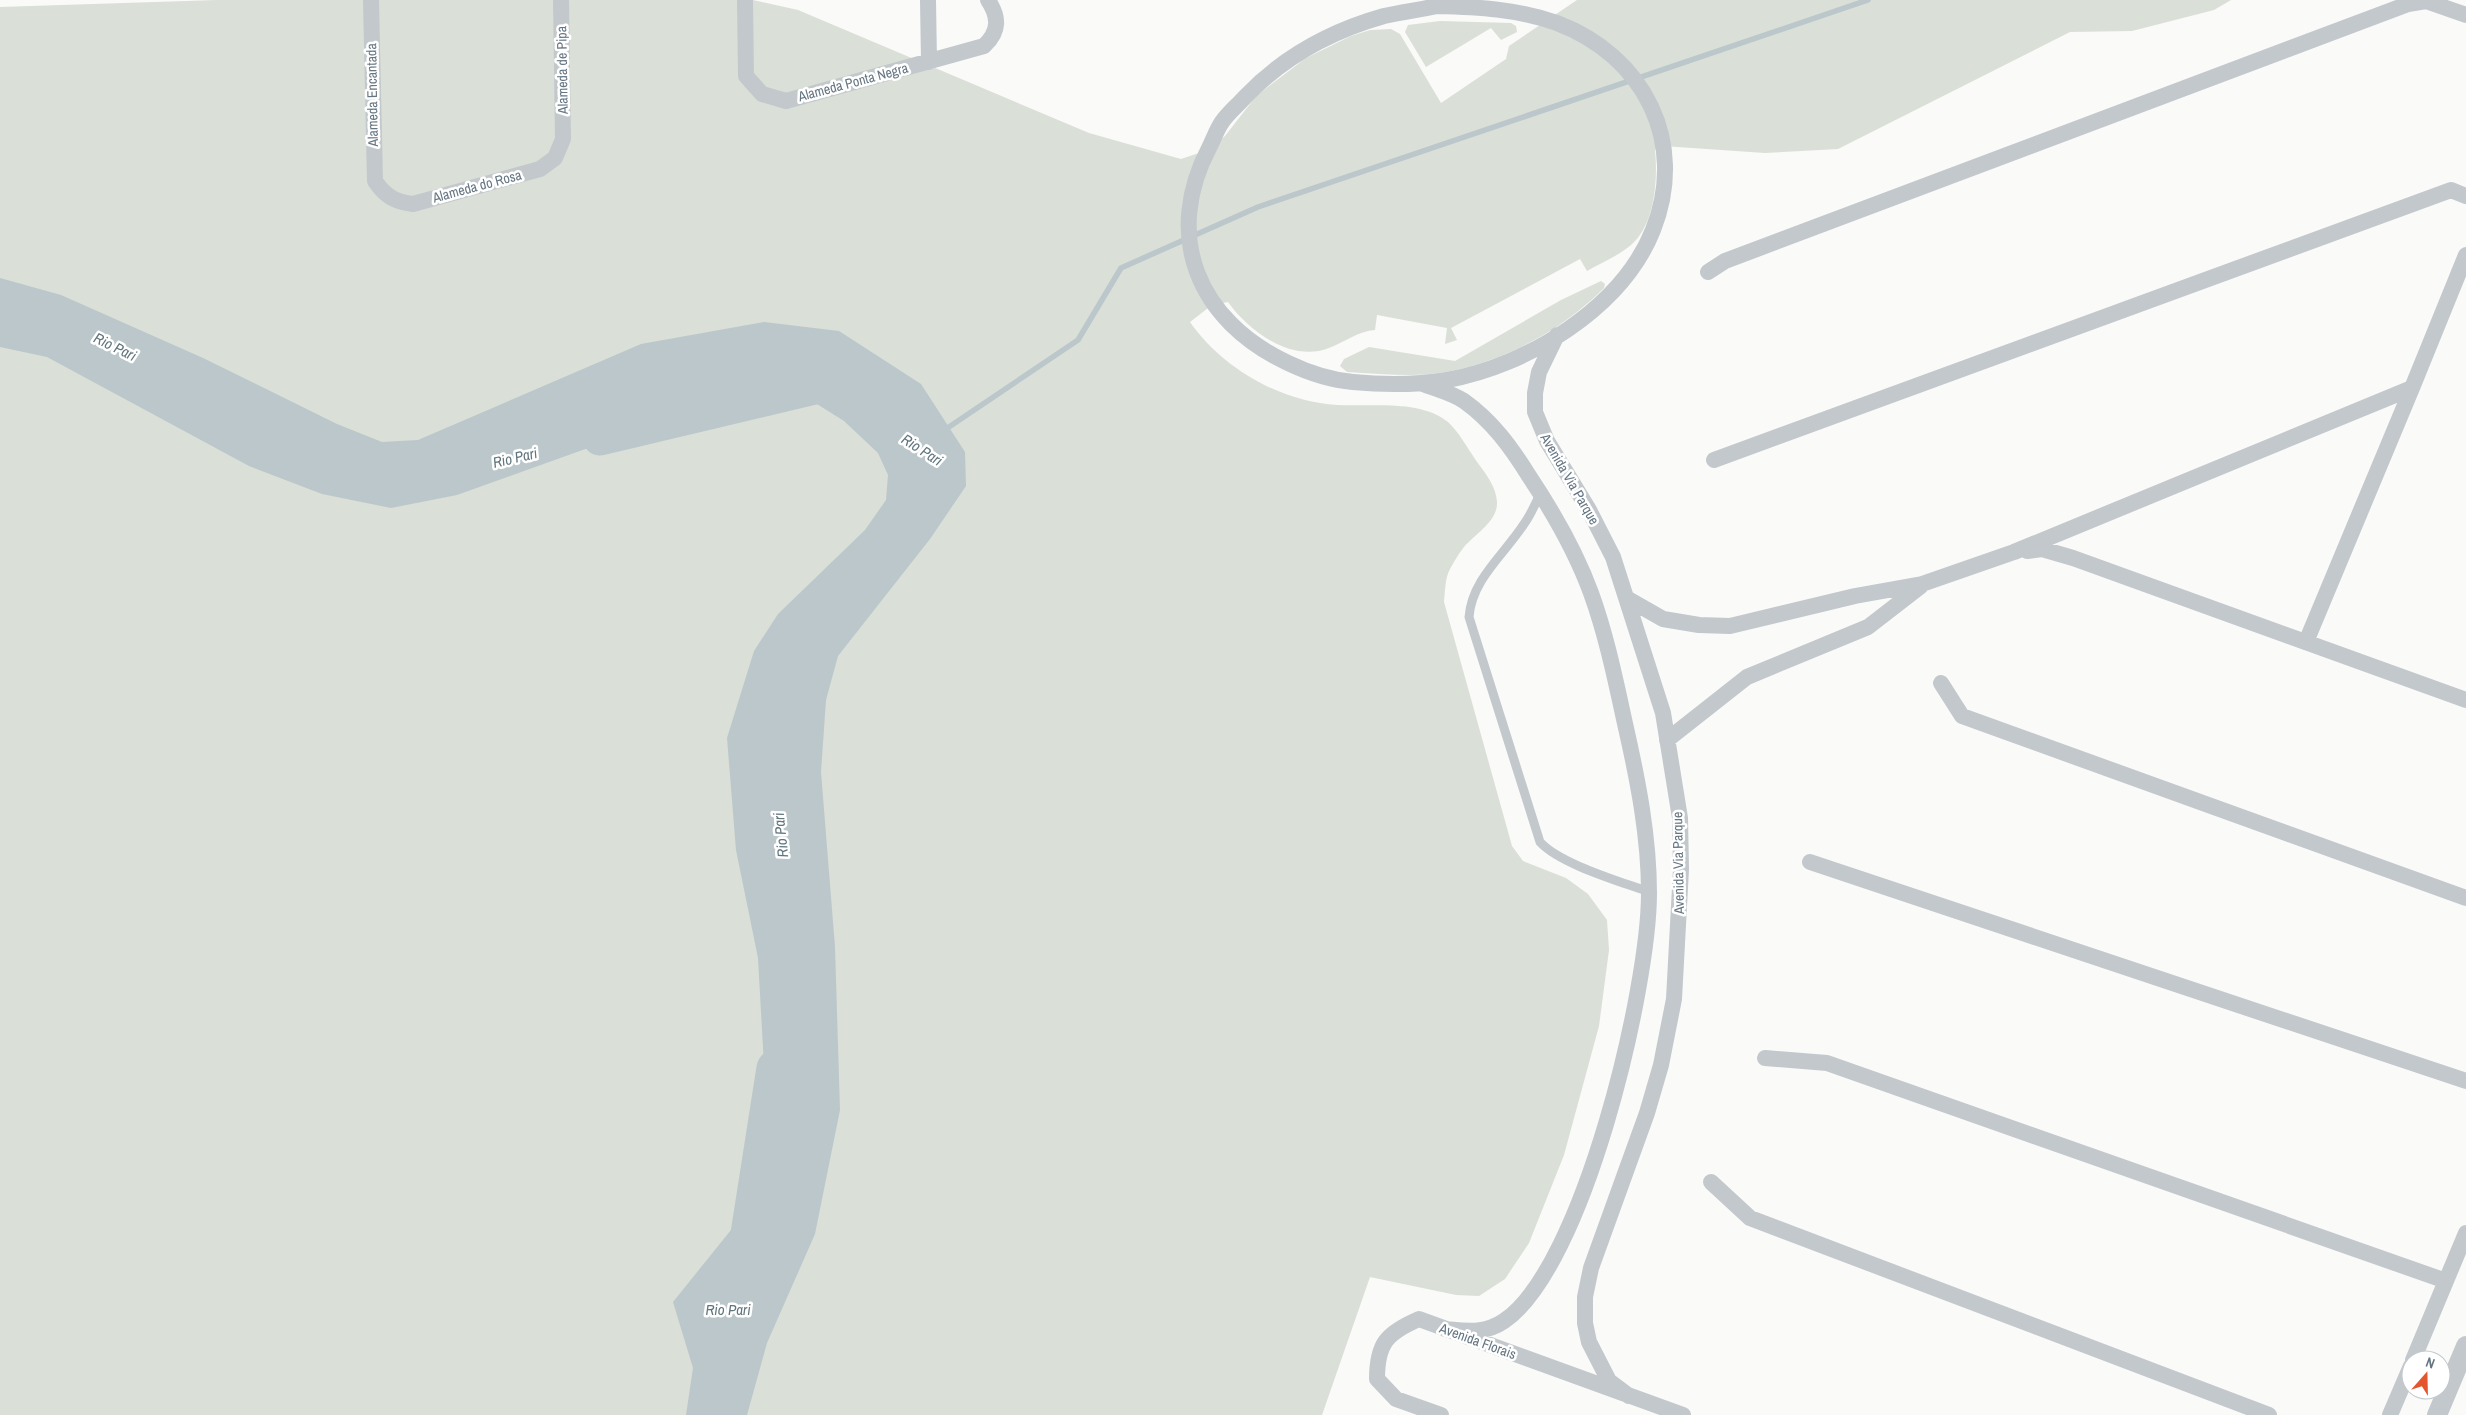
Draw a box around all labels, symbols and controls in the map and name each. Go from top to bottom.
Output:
street label: Alameda de Pipa [552,25,572,115]
street label: Alameda Encantada [362,43,382,148]
street label: Alameda Ponta Negra [795,59,910,106]
street label: Alameda do Rosa [430,165,524,207]
water label: Rio Pari [90,327,141,366]
water label: Rio Pari [898,428,947,471]
street label: Avenida Via Parque [1536,429,1603,528]
water label: Rio Pari [491,442,540,473]
water label: Rio Pari [768,811,793,859]
street label: Avenida Via Parque [1668,812,1688,915]
water label: Rio Pari [705,1299,751,1320]
street label: Avenida Florais [1436,1318,1519,1363]
north arrow [2401,1350,2451,1400]
text: N [2423,1353,2437,1373]

